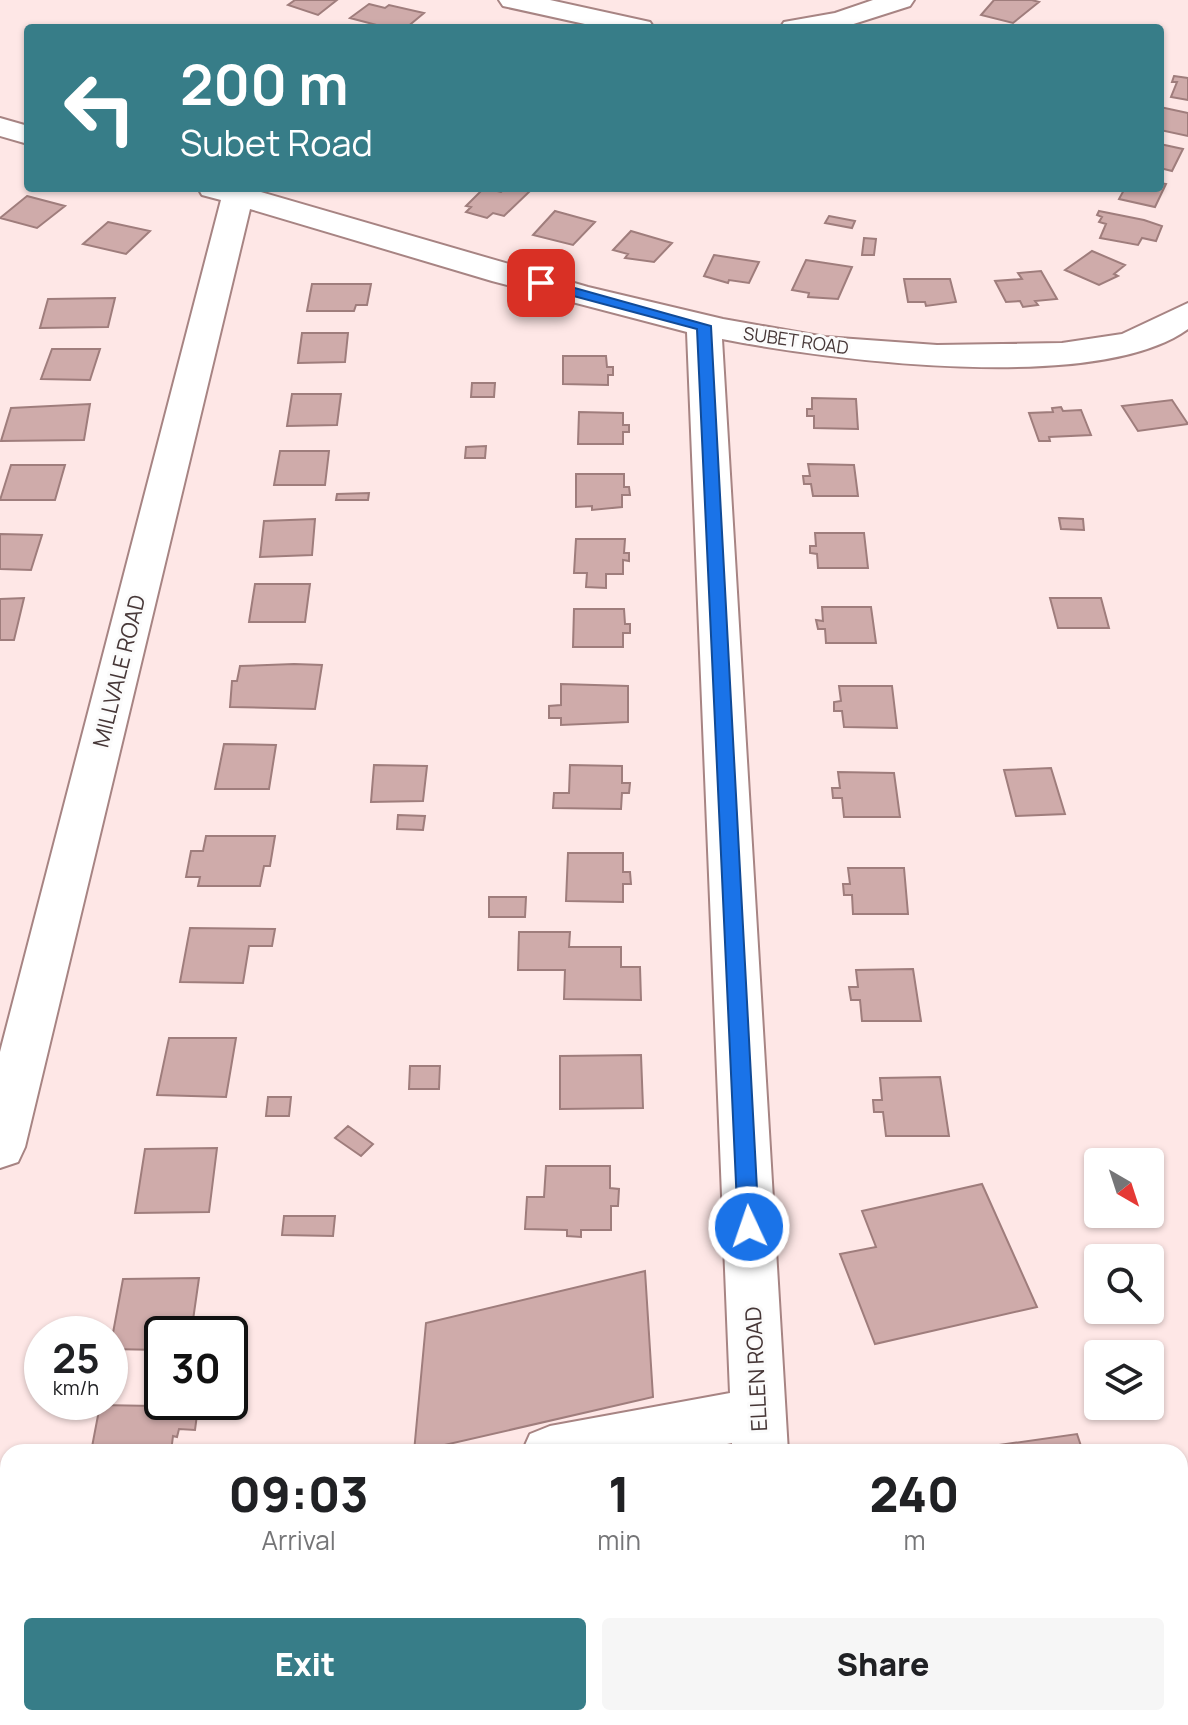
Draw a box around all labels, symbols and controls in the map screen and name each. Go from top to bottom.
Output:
text: 200 m [180,45,349,122]
icon: left [48,56,152,160]
text: Subet Road [180,118,373,167]
pin [507,249,575,317]
icon: arrive [519,261,563,305]
street label: SUBET ROAD [742,321,850,359]
street label: MILLVALE ROAD [86,592,152,750]
north arrow [1084,1148,1164,1228]
map controls [1084,1148,1164,1420]
position arrow [707,1185,791,1269]
button: search [1084,1244,1164,1324]
street label: ELLEN ROAD [738,1306,774,1432]
speed limit sign: 30 [144,1316,248,1420]
text: 25 [52,1330,100,1385]
button: layers [1084,1340,1164,1420]
text: km/h [53,1374,99,1401]
text: 09:03 [229,1461,369,1526]
text: 1 [608,1461,630,1526]
text: 240 [869,1461,959,1526]
text: Arrival [262,1522,336,1558]
text: min [597,1522,641,1558]
text: m [903,1522,925,1558]
button: Exit [24,1618,586,1710]
button: Share [602,1618,1164,1710]

